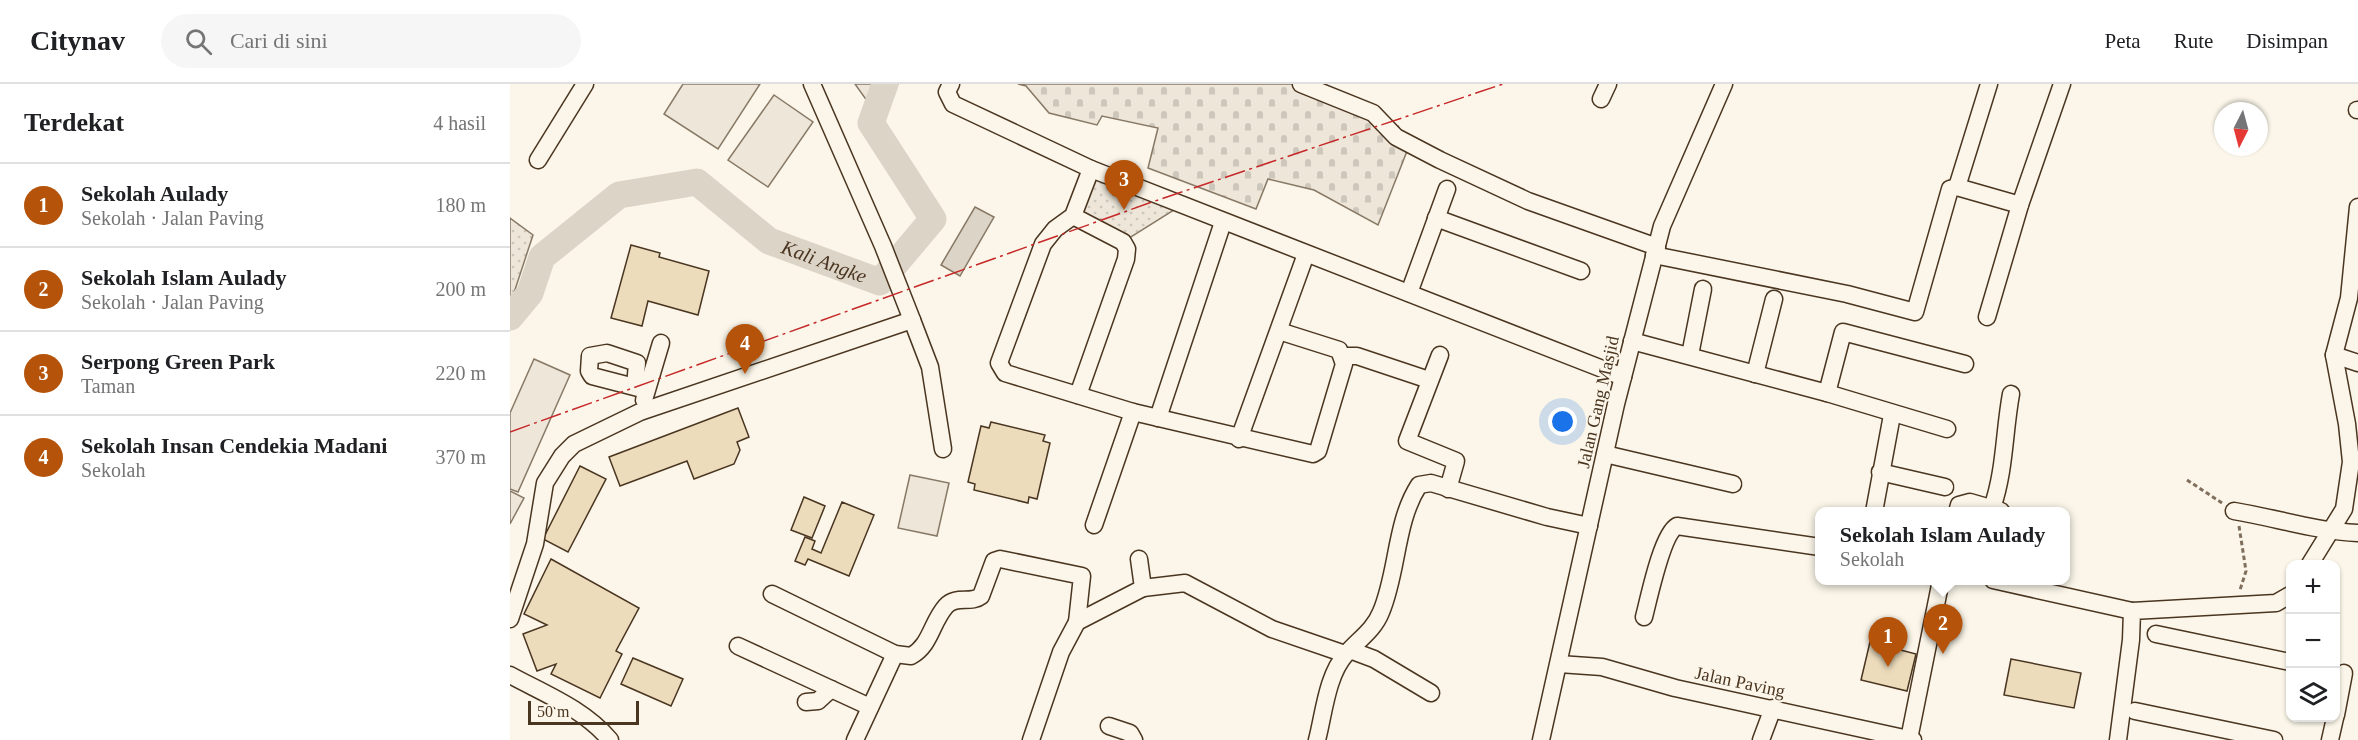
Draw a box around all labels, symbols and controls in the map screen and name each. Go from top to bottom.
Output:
search box [161,14,581,68]
text: Citynav [30,25,125,56]
icon: search [182,25,215,58]
text: Cari di sini [230,28,328,53]
text: Peta [2105,29,2141,53]
text: Rute [2174,29,2213,53]
text: Disimpan [2246,29,2328,53]
north arrow [2214,102,2268,156]
text: Terdekat [24,108,124,137]
text: 4 hasil [433,112,486,134]
pin: 3 [1104,160,1144,210]
text: Sekolah Aulady [81,181,228,206]
text: 1 [39,194,49,216]
text: 180 m [435,194,486,216]
text: Sekolah · Jalan Paving [81,207,264,229]
water label: Kali Angke [778,235,870,287]
text: Sekolah Islam Aulady [81,265,286,290]
text: 2 [39,278,49,300]
text: 200 m [435,278,486,300]
text: Sekolah · Jalan Paving [81,291,264,313]
pin: 4 [726,324,764,374]
street label: Jalan Gang Masjid [1573,334,1623,470]
text: Serpong Green Park [81,349,275,374]
text: 3 [39,362,49,384]
text: 220 m [435,362,486,384]
text: Taman [81,375,135,397]
your location [1548,407,1577,436]
text: Sekolah Insan Cendekia Madani [81,433,387,458]
text: 4 [39,446,49,468]
text: 370 m [435,446,486,468]
text: Sekolah [81,459,145,481]
popup [1815,507,2070,585]
text: Sekolah Islam Aulady [1840,522,2045,547]
text: Sekolah [1840,548,1904,570]
map controls [2286,560,2340,722]
button: + [2286,560,2340,614]
pin: 2 [1924,604,1962,654]
button: − [2286,614,2340,668]
pin: 1 [1868,618,1908,667]
street label: Jalan Paving [1693,663,1787,701]
button: layers [2286,668,2340,722]
scale bar [528,698,639,726]
text: 50 m [537,703,569,720]

